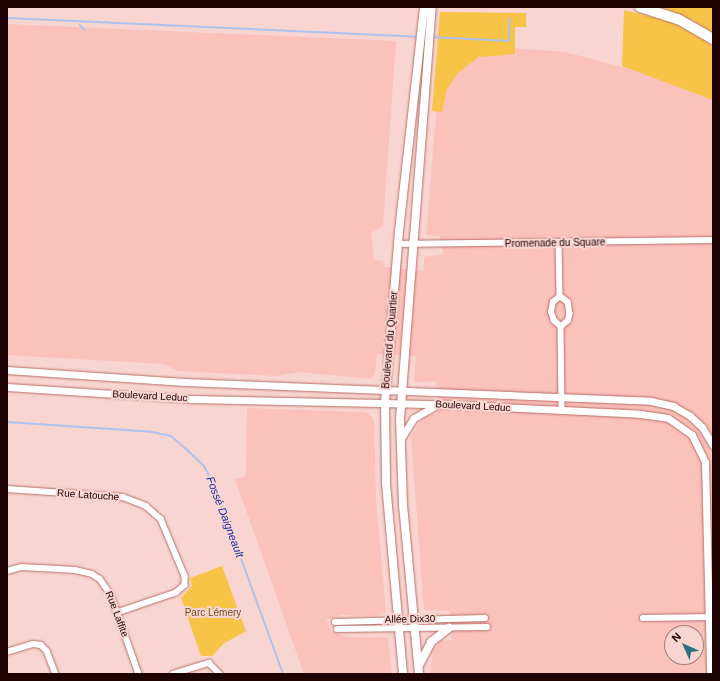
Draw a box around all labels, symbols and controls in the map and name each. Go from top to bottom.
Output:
street label: Promenade du Square [505,236,605,250]
street label: Boulevard du Quartier [380,291,400,389]
street label: Boulevard Leduc [112,388,188,404]
street label: Boulevard Leduc [435,398,511,414]
water label: Fossé Daigneault [203,475,247,559]
street label: Rue Latouche [57,487,119,503]
street label: Rue Laffite [103,589,131,639]
park label: Parc Lémery [185,607,241,619]
street label: Allée Dix30 [385,613,435,625]
north arrow [664,625,704,665]
text: N [669,630,683,644]

